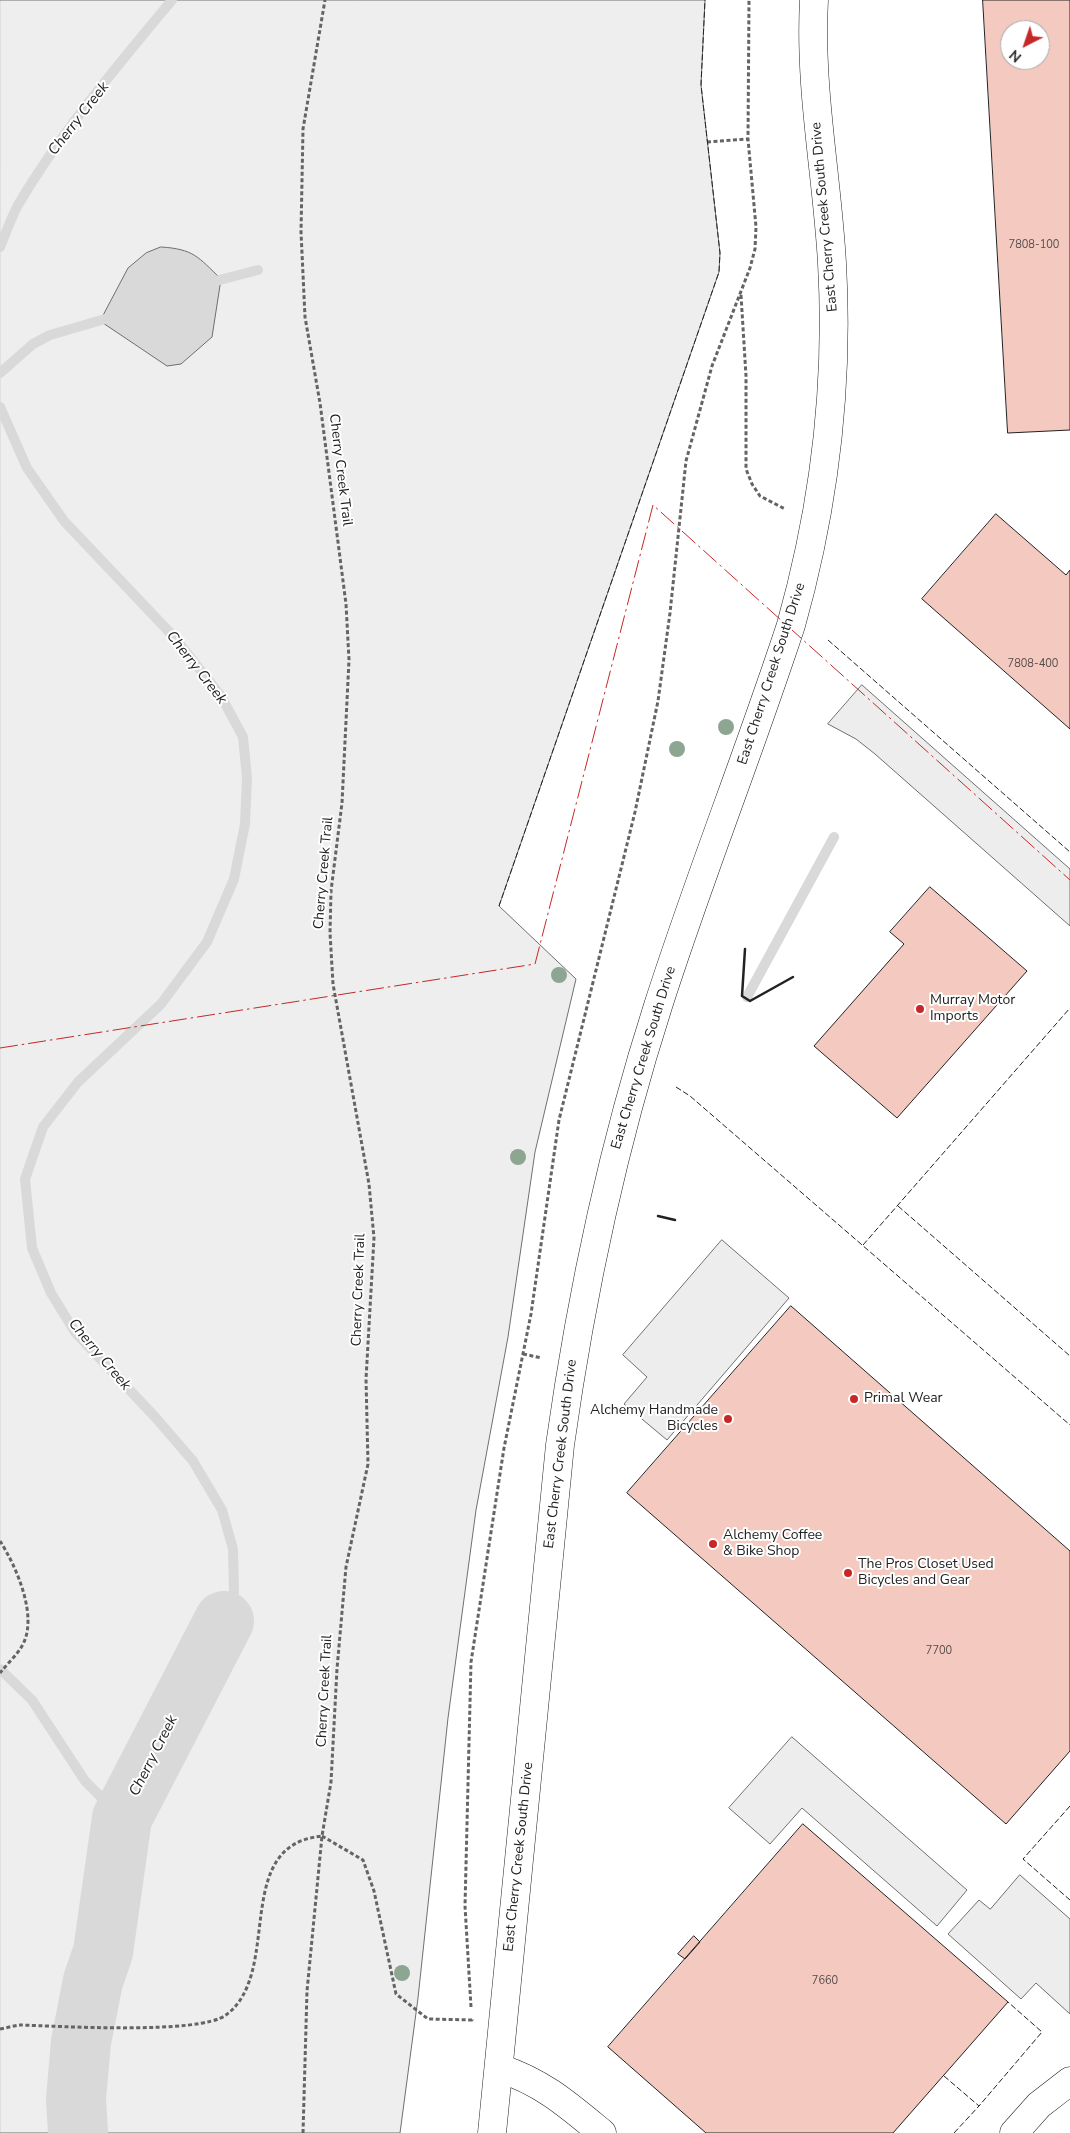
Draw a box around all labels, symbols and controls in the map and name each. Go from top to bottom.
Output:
north arrow [1000,20,1050,70]
text: N [1005,45,1026,67]
water label: Cherry Creek [45,79,113,159]
street label: East Cherry Creek South Drive [808,121,842,313]
house number: 7808-100 [1009,238,1059,252]
street label: Cherry Creek Trail [325,413,355,527]
street label: East Cherry Creek South Drive [735,581,809,767]
water label: Cherry Creek [162,628,230,708]
house number: 7808-400 [1008,657,1058,671]
street label: Cherry Creek Trail [311,816,337,930]
street label: East Cherry Creek South Drive [608,964,680,1152]
place label: Murray Motor Imports [930,993,1015,1026]
marker: Murray Motor Imports [914,1003,926,1015]
street label: Cherry Creek Trail [349,1233,369,1347]
water label: Cherry Creek [64,1315,134,1395]
street label: East Cherry Creek South Drive [541,1358,581,1550]
place label: Primal Wear [864,1391,943,1407]
marker: Primal Wear [848,1393,860,1405]
place label: Alchemy Handmade Bicycles [590,1403,718,1435]
marker: Alchemy Handmade Bicycles [722,1413,734,1425]
place label: Alchemy Coffee & Bike Shop [723,1528,822,1560]
marker: Alchemy Coffee & Bike Shop [707,1538,719,1550]
place label: The Pros Closet Used Bicycles and Gear [858,1557,994,1590]
marker: The Pros Closet Used Bicycles and Gear [842,1567,854,1579]
street label: Cherry Creek Trail [314,1634,336,1748]
house number: 7700 [926,1644,952,1658]
water label: Cherry Creek [126,1713,182,1799]
street label: East Cherry Creek South Drive [501,1761,537,1953]
house number: 7660 [812,1974,838,1988]

